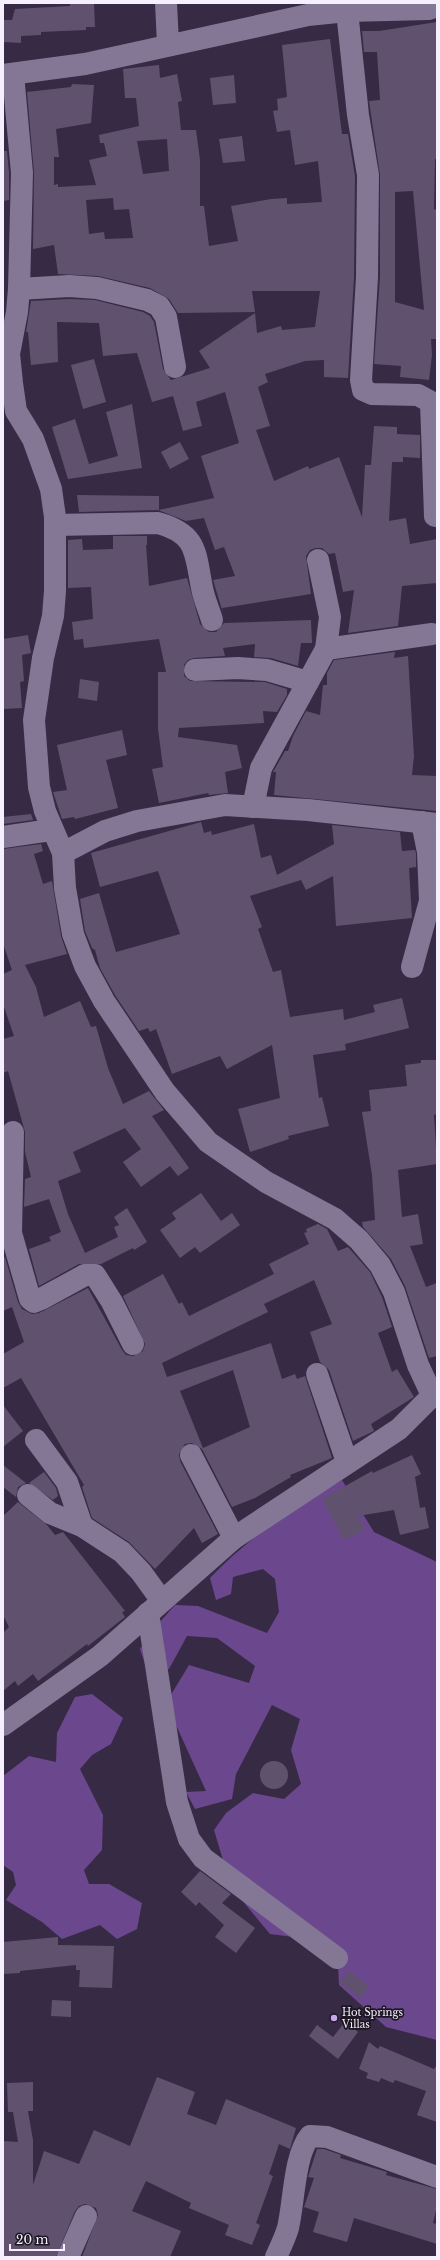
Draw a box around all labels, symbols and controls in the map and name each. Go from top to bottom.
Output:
place label: Hot Springs Villas [341,2006,403,2031]
marker: Hot Springs Villas [329,2013,339,2023]
scale bar [10,2226,64,2252]
text: 20 m [16,2232,48,2247]

